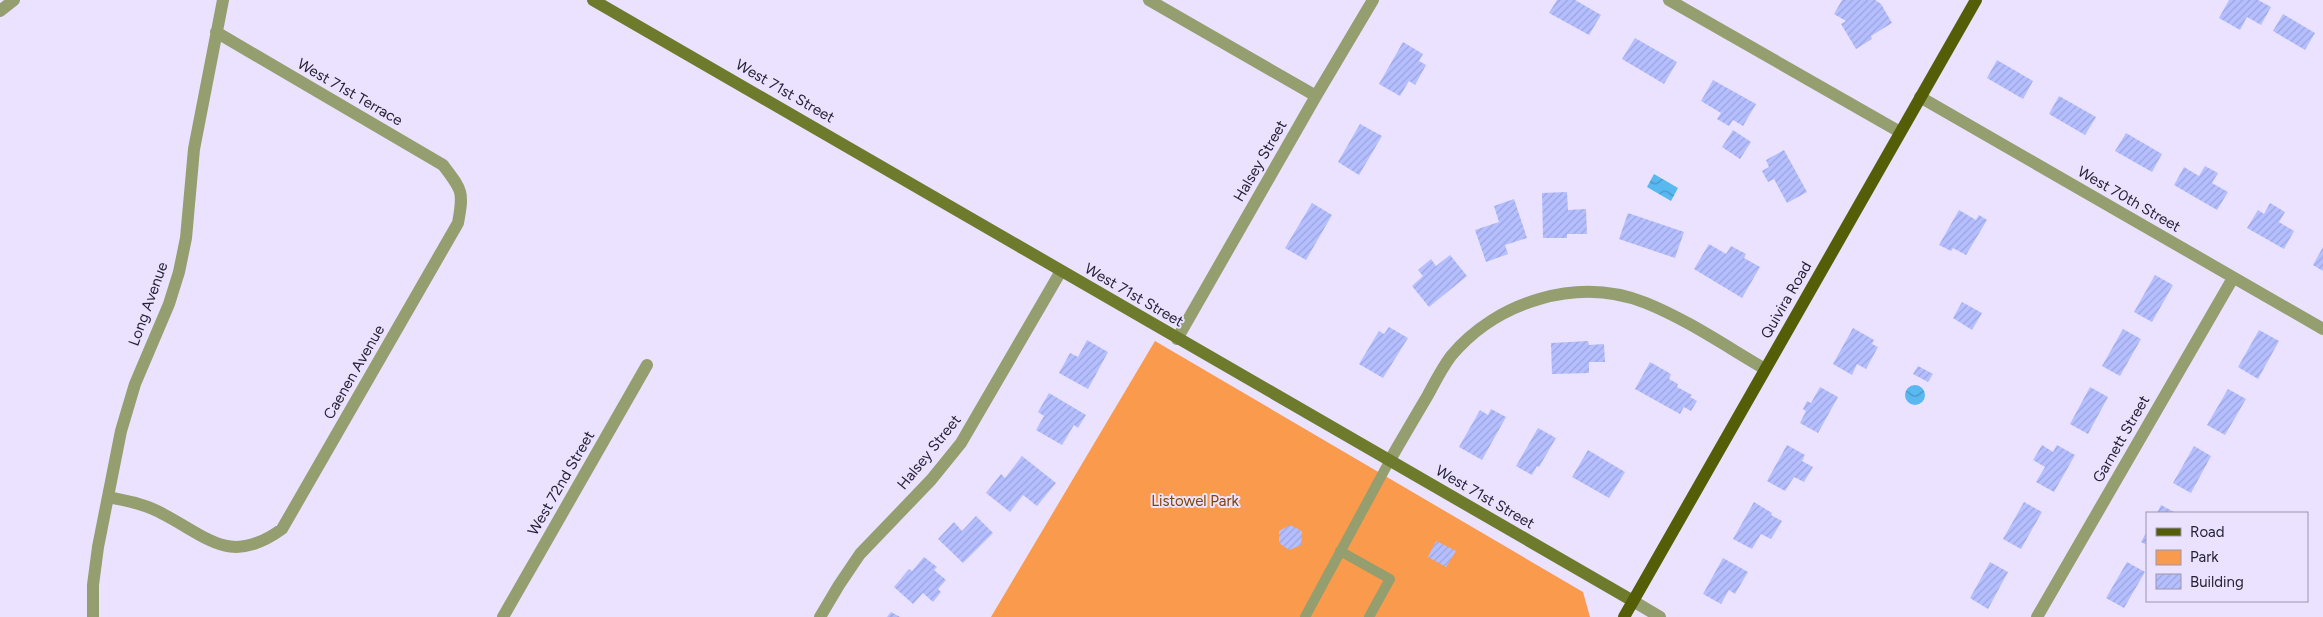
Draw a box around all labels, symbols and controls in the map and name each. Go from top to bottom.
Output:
street label: West 71st Terrace [294,55,406,129]
street label: West 71st Street [732,55,838,127]
street label: Halsey Street [1230,117,1291,205]
street label: West 70th Street [2074,162,2184,236]
street label: Quivira Road [1757,258,1815,342]
street label: West 71st Street [1081,259,1187,331]
street label: Long Avenue [124,260,172,348]
street label: Caenen Avenue [320,322,388,422]
street label: Garnett Street [2089,392,2153,486]
street label: Halsey Street [893,411,965,493]
street label: West 72nd Street [524,427,598,538]
street label: West 71st Street [1432,461,1538,533]
park label: Listowel Park [1151,492,1240,510]
legend [2146,512,2308,602]
text: Road [2190,523,2225,541]
text: Park [2190,548,2219,566]
text: Building [2190,573,2244,591]

